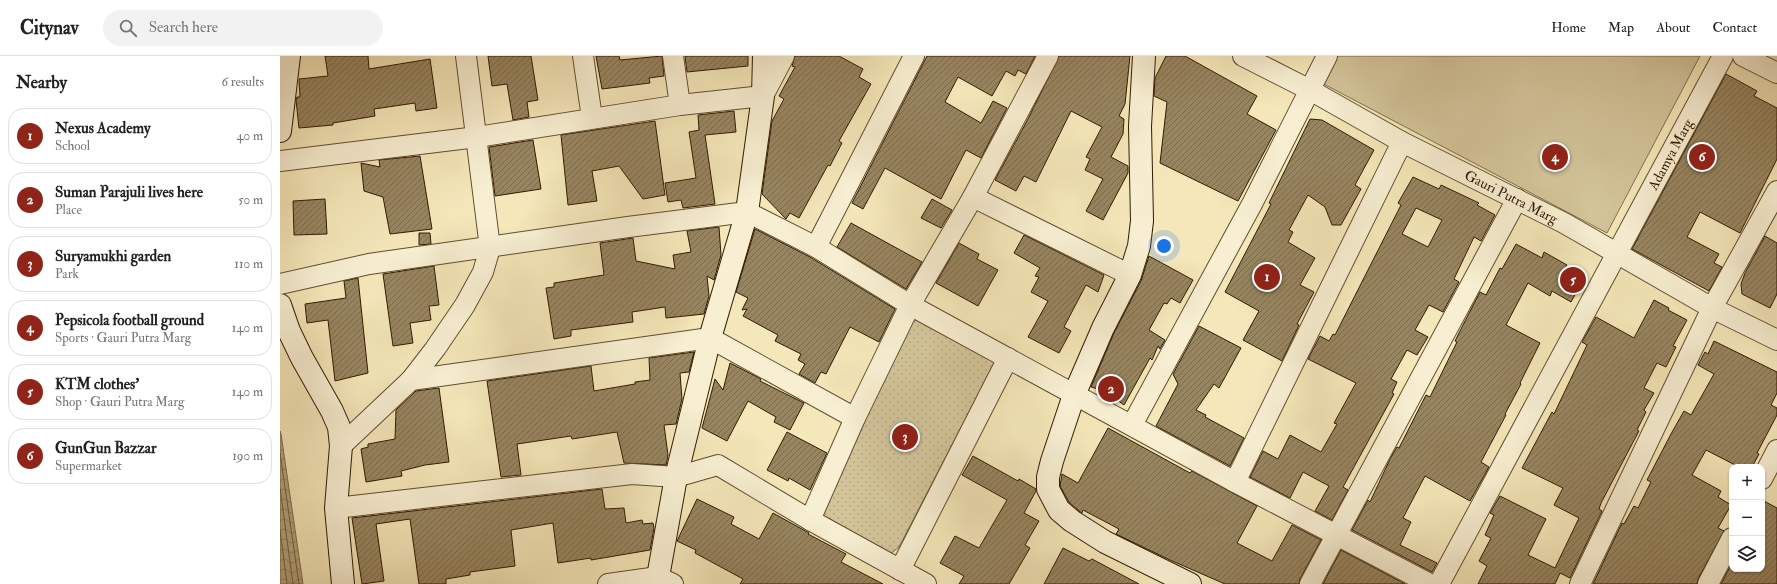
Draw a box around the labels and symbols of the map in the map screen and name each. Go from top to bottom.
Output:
street label: Adamya Marg [1644,115,1697,194]
pin: 4 [1542,142,1568,172]
pin: 6 [1689,142,1715,172]
street label: Gauri Putra Marg [1462,167,1561,228]
your location [1154,236,1174,256]
pin: 1 [1254,262,1280,292]
pin: 5 [1560,265,1586,295]
pin: 2 [1098,374,1124,404]
pin: 3 [892,422,918,452]

